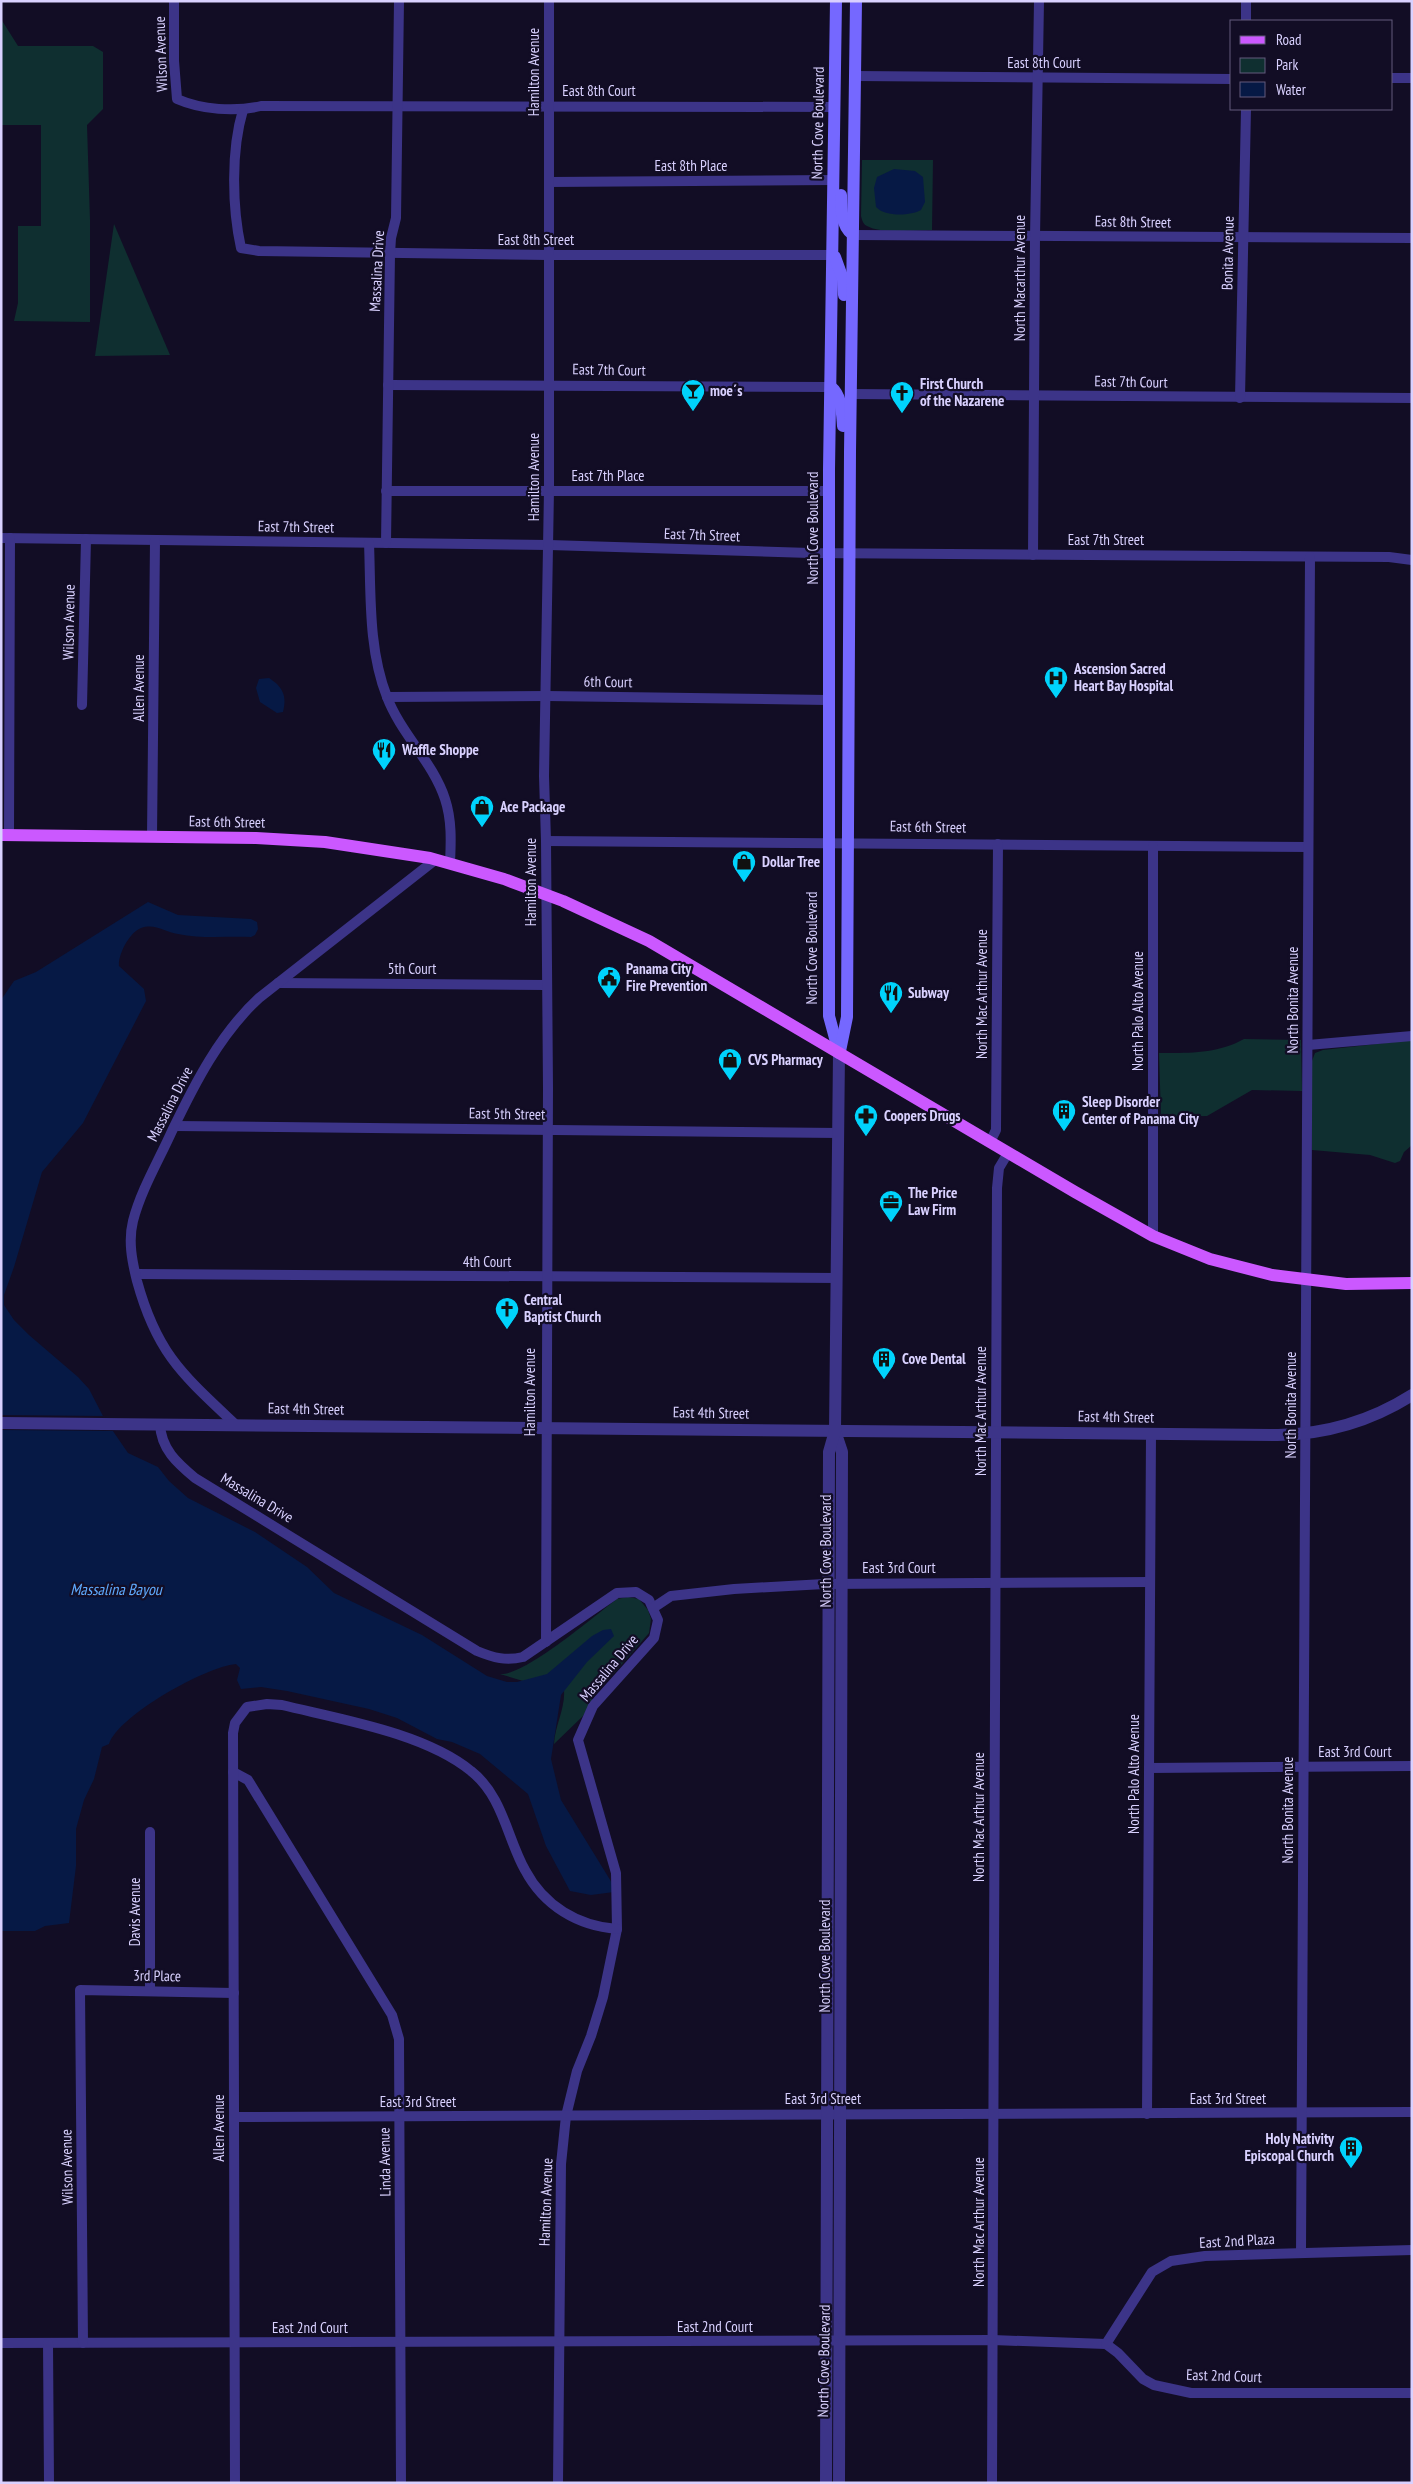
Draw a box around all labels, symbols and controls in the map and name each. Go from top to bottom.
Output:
street label: Wilson Avenue [150,16,171,92]
legend [1230,20,1393,110]
street label: Hamilton Avenue [524,28,543,116]
text: Road [1276,30,1302,49]
street label: East 8th Court [1007,53,1081,72]
text: Park [1276,55,1298,74]
street label: North Cove Boulevard [807,66,828,180]
text: Water [1276,80,1307,99]
street label: East 8th Court [562,81,636,100]
street label: East 8th Place [654,156,728,175]
street label: East 8th Street [1095,211,1171,232]
street label: North Macarthur Avenue [1010,215,1029,341]
street label: Bonita Avenue [1217,216,1238,290]
street label: Massalina Drive [365,230,388,312]
street label: East 8th Street [498,230,574,249]
street label: East 7th Court [572,359,646,380]
street label: East 7th Court [1094,371,1168,392]
place label: First Church of the Nazarene [920,374,1004,410]
bar icon: moe´s [680,378,706,412]
church icon: First Church of the Nazarene [889,380,915,414]
place label: moe´s [710,381,743,400]
street label: Hamilton Avenue [524,433,543,521]
street label: East 7th Place [572,466,644,485]
street label: North Cove Boulevard [803,472,822,584]
street label: East 7th Street [258,516,334,537]
street label: East 7th Street [664,524,741,545]
street label: East 7th Street [1068,530,1144,549]
street label: Wilson Avenue [58,584,79,660]
street label: Allen Avenue [129,654,148,722]
place label: Ascension Sacred Heart Bay Hospital [1073,659,1174,695]
hospital icon: Ascension Sacred Heart Bay Hospital [1043,665,1069,699]
street label: 6th Court [583,672,633,691]
restaurant icon: Waffle Shoppe [371,737,397,771]
place label: Waffle Shoppe [401,740,479,759]
shop icon: Ace Package [469,794,495,828]
place label: Ace Package [499,797,566,816]
street label: East 6th Street [189,811,265,832]
street label: East 6th Street [890,816,966,837]
street label: Hamilton Avenue [521,838,540,926]
shop icon: Dollar Tree [731,849,757,883]
place label: Dollar Tree [762,852,820,871]
street label: North Cove Boulevard [802,892,821,1004]
street label: North Mac Arthur Avenue [972,929,991,1059]
street label: North Bonita Avenue [1283,946,1302,1054]
street label: North Palo Alto Avenue [1128,951,1147,1071]
street label: 5th Court [388,959,436,978]
place label: Panama City Fire Prevention [626,959,707,995]
public building icon: Panama City Fire Prevention [596,965,622,999]
restaurant icon: Subway [878,980,904,1014]
place label: Subway [908,983,950,1002]
shop icon: CVS Pharmacy [717,1047,743,1081]
place label: CVS Pharmacy [748,1050,824,1069]
street label: Massalina Drive [143,1063,197,1144]
place label: Sleep Disorder Center of Panama City [1082,1092,1200,1128]
building icon: Sleep Disorder Center of Panama City [1051,1098,1077,1132]
street label: East 5th Street [469,1103,545,1124]
pharmacy icon: Coopers Drugs [853,1103,879,1137]
place label: Coopers Drugs [884,1106,961,1125]
place label: The Price Law Firm [908,1183,957,1219]
office icon: The Price Law Firm [878,1189,904,1223]
street label: 4th Court [463,1252,511,1271]
place label: Central Baptist Church [524,1290,601,1326]
church icon: Central Baptist Church [494,1296,520,1330]
building icon: Cove Dental [871,1346,897,1380]
street label: North Mac Arthur Avenue [971,1346,990,1476]
street label: Hamilton Avenue [520,1348,539,1436]
place label: Cove Dental [902,1349,966,1368]
street label: North Bonita Avenue [1281,1351,1300,1459]
street label: East 4th Street [268,1398,344,1419]
street label: East 4th Street [673,1402,749,1423]
street label: East 4th Street [1078,1406,1154,1427]
street label: Massalina Drive [217,1468,297,1527]
street label: North Cove Boulevard [816,1495,835,1607]
street label: East 3rd Court [862,1558,936,1577]
water label: Massalina Bayou [70,1579,163,1599]
street label: Massalina Drive [575,1630,642,1705]
street label: North Palo Alto Avenue [1124,1714,1143,1834]
street label: East 3rd Court [1318,1742,1392,1761]
street label: North Mac Arthur Avenue [969,1752,988,1882]
street label: North Bonita Avenue [1278,1756,1297,1864]
street label: Davis Avenue [125,1878,144,1946]
street label: North Cove Boulevard [815,1900,834,2012]
street label: 3rd Place [133,1966,181,1985]
street label: East 3rd Street [785,2089,861,2108]
street label: East 3rd Street [1190,2089,1266,2108]
street label: East 3rd Street [380,2092,456,2111]
street label: Allen Avenue [209,2094,228,2162]
street label: Linda Avenue [374,2127,395,2197]
street label: Wilson Avenue [56,2129,77,2205]
place label: Holy Nativity Episcopal Church [1244,2129,1335,2165]
building icon: Holy Nativity Episcopal Church [1338,2135,1364,2169]
street label: North Mac Arthur Avenue [969,2157,988,2287]
street label: Hamilton Avenue [534,2158,557,2246]
street label: East 2nd Plaza [1199,2229,1275,2252]
street label: North Cove Boulevard [813,2304,834,2418]
street label: East 2nd Court [677,2317,753,2336]
street label: East 2nd Court [272,2318,348,2337]
street label: East 2nd Court [1186,2365,1262,2386]

